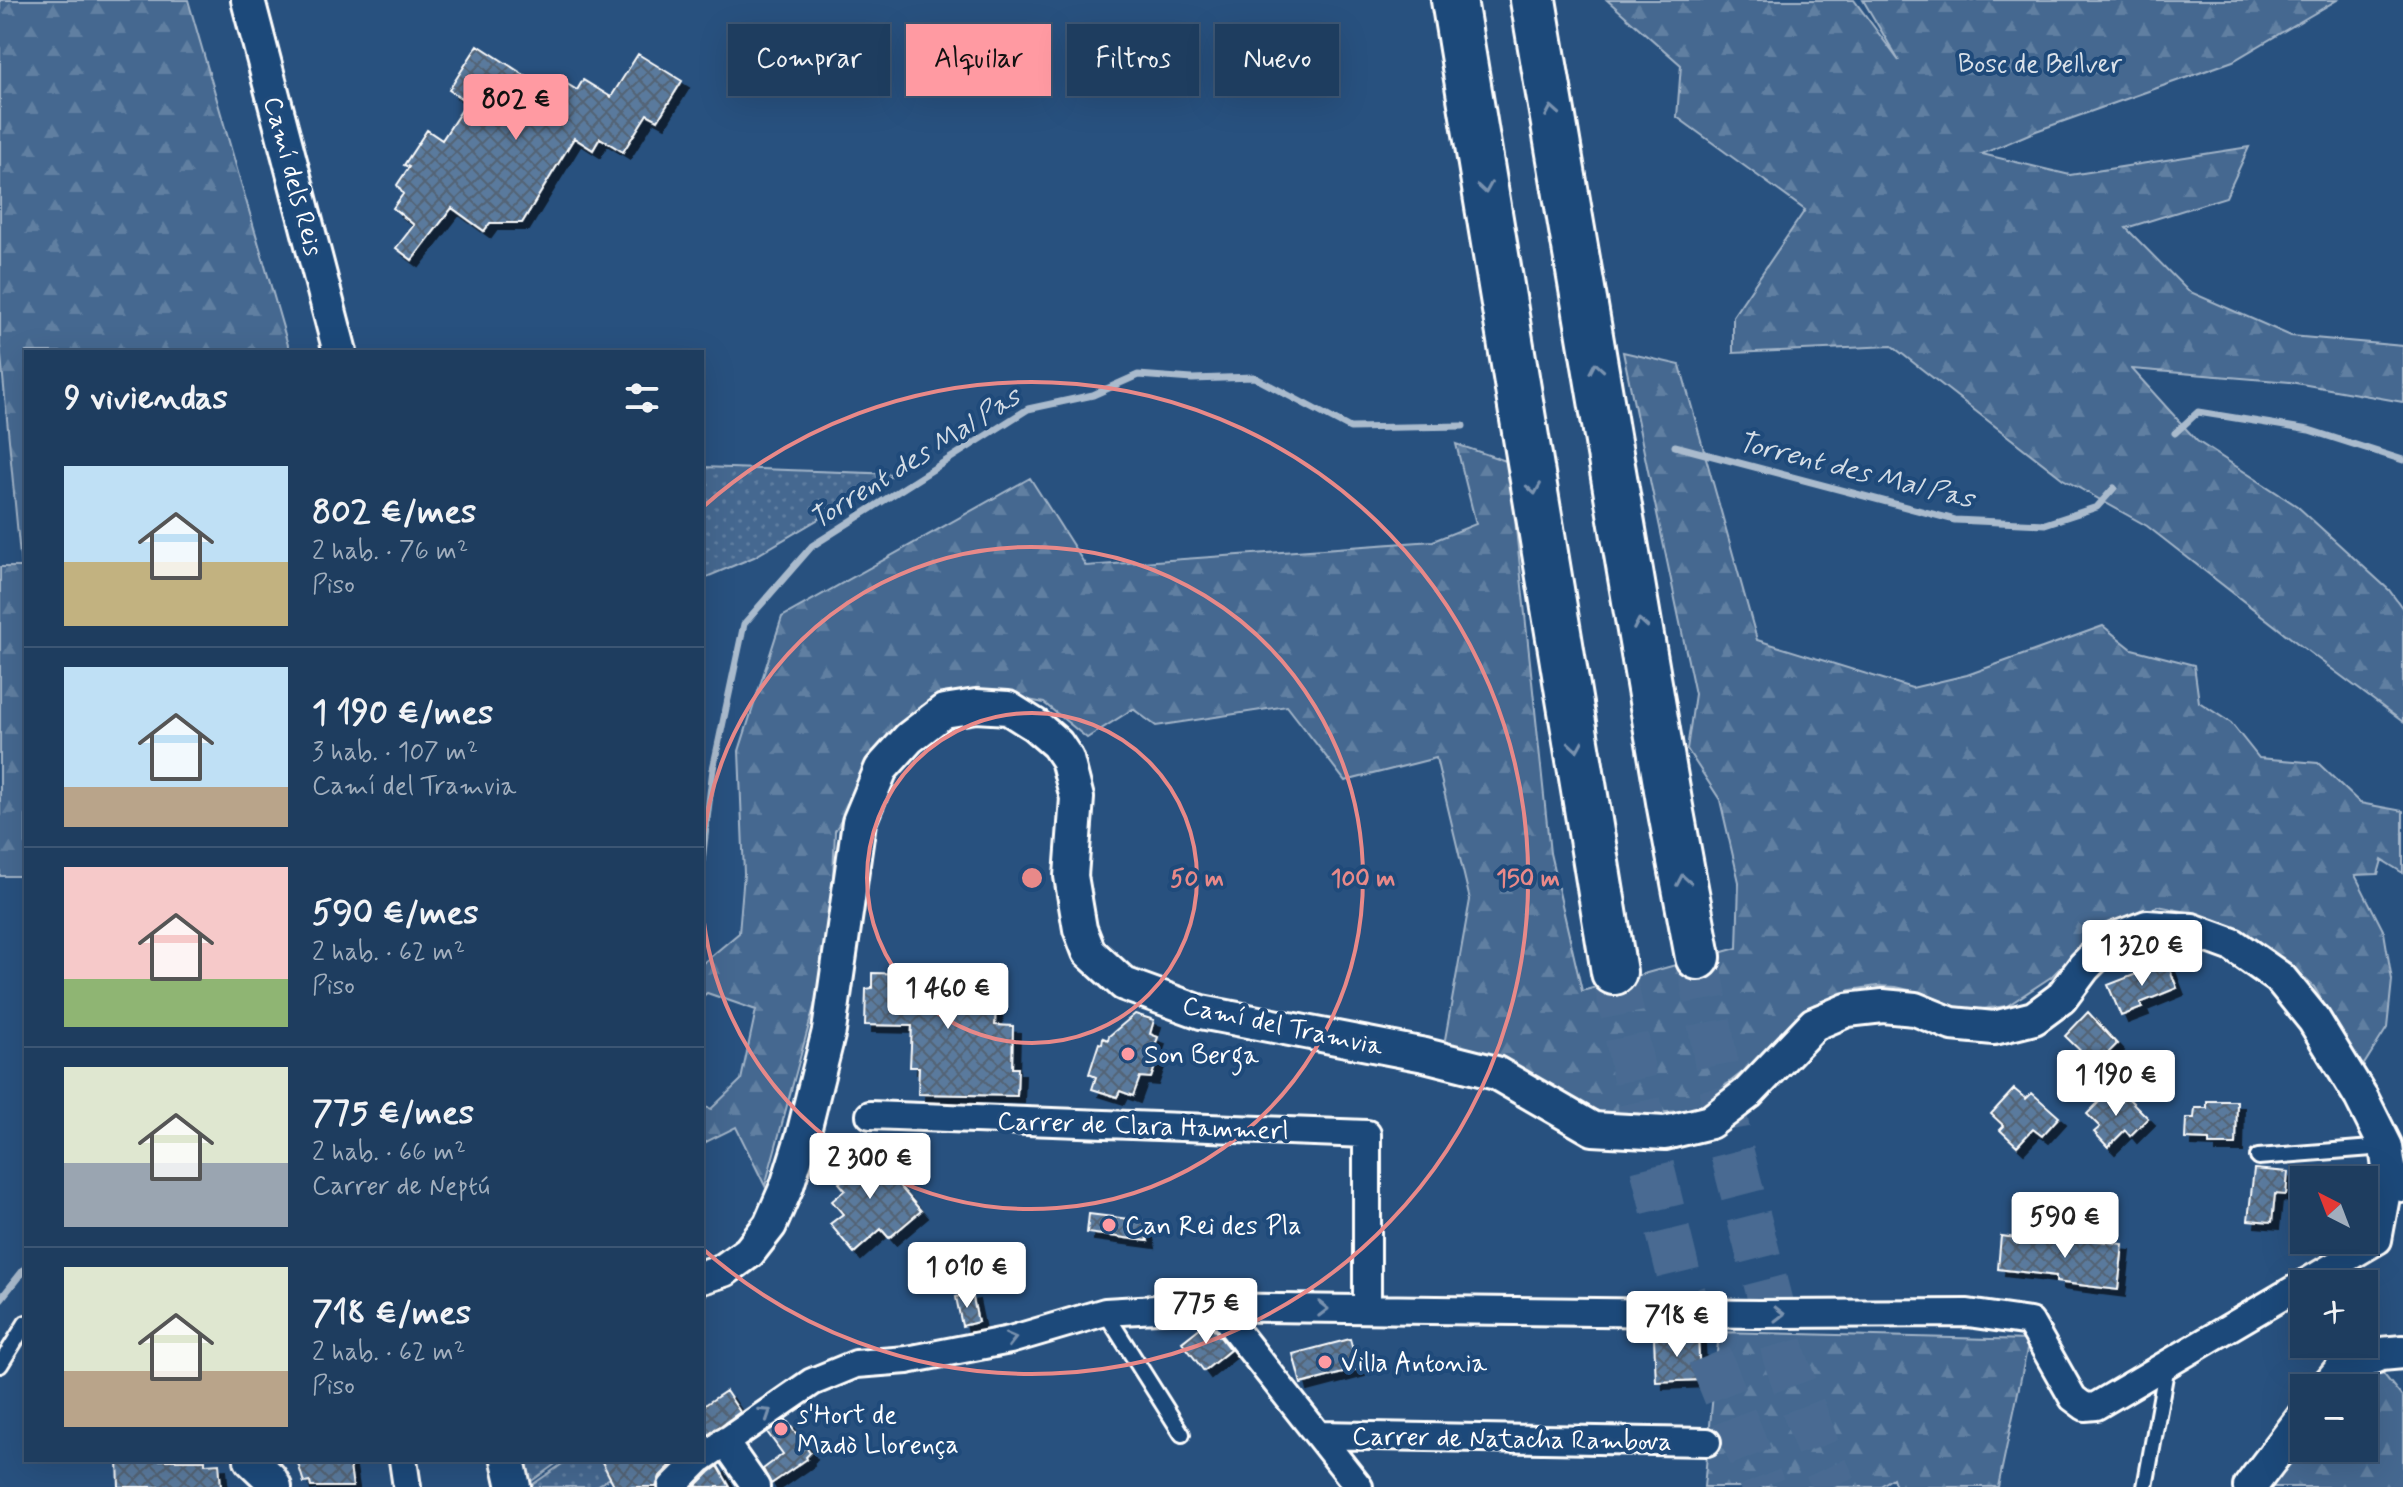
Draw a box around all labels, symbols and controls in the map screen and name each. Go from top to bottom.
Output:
chip: Comprar [728,24,890,96]
chip: Alquilar [906,24,1051,96]
chip: Filtros [1067,24,1199,96]
chip: Nuevo [1215,24,1339,96]
park label: Bosc de Bellver [1958,48,2123,82]
pin: 802 € [460,74,572,142]
text: 802 € [481,83,551,117]
street label: Camí dels Reis [254,93,330,260]
one-way arrow [1544,105,1561,118]
one-way arrow [1475,181,1492,194]
one-way arrow [1588,361,1605,374]
text: 9 viviendas [64,376,228,421]
icon: filters [620,376,664,420]
water label: Torrent des Mal Pas [803,378,1030,539]
water label: Torrent des Mal Pas [1733,424,1980,519]
one-way arrow [1525,482,1542,496]
text: 802 €/mes [312,490,476,535]
icon: home [128,498,224,594]
text: 2 hab. · 76 m² [312,535,468,569]
text: Piso [312,569,355,603]
one-way arrow [1632,617,1649,631]
text: 1 190 €/mes [312,691,493,736]
icon: home [128,699,224,795]
text: 3 hab. · 107 m² [312,736,478,770]
one-way arrow [1567,739,1584,752]
text: Camí del Tramvia [312,770,516,804]
centre of rings [1018,864,1046,892]
text: 50 m [1170,864,1224,895]
text: 100 m [1331,864,1395,895]
text: 150 m [1496,864,1560,895]
one-way arrow [1676,873,1693,887]
text: 590 €/mes [312,891,478,936]
icon: home [128,899,224,995]
pin: 1 320 € [2068,920,2216,988]
text: 1 320 € [2100,929,2184,963]
text: 2 hab. · 62 m² [312,936,465,970]
pin: 1 460 € [874,963,1022,1031]
text: Piso [312,970,355,1004]
text: 1 460 € [905,972,991,1006]
street label: Camí del Tramvia [1179,989,1386,1065]
place label: Son Berga [1144,1039,1259,1076]
marker: Son Berga [1119,1045,1137,1063]
pin: 1 190 € [2042,1050,2190,1118]
text: 1 190 € [2075,1059,2157,1093]
text: 775 €/mes [312,1091,474,1136]
icon: home [128,1099,224,1195]
street label: Carrer de Clara Hammerl [997,1105,1289,1149]
pin: 2 300 € [796,1133,944,1201]
text: 2 hab. · 66 m² [312,1136,466,1170]
text: 2 300 € [827,1142,913,1176]
north arrow [2290,1166,2378,1254]
map controls [2290,1166,2378,1462]
text: Carrer de Neptú [312,1170,490,1204]
pin: 590 € [2009,1192,2121,1260]
text: 590 € [2030,1201,2100,1235]
place label: Can Rei des Pla [1125,1210,1302,1244]
marker: Can Rei des Pla [1100,1216,1118,1234]
pin: 1 010 € [893,1242,1041,1310]
text: 1 010 € [926,1251,1008,1285]
button: + [2290,1270,2378,1358]
pin: 775 € [1150,1278,1262,1346]
text: 775 € [1172,1287,1240,1321]
text: 718 €/mes [312,1291,471,1336]
pin: 718 € [1621,1291,1733,1359]
icon: home [128,1299,224,1395]
one-way arrow [1317,1300,1330,1318]
text: 718 € [1644,1300,1710,1334]
one-way arrow [1773,1305,1786,1323]
one-way arrow [1003,1331,1017,1348]
text: 2 hab. · 62 m² [312,1336,465,1370]
place label: Villa Antonia [1341,1347,1487,1381]
marker: Villa Antonia [1316,1353,1334,1371]
text: Piso [312,1370,355,1404]
button: − [2290,1374,2378,1462]
place label: s'Hort de Madò Llorença [797,1399,959,1463]
one-way arrow [757,1407,771,1422]
marker: s'Hort de Madò Llorença [772,1420,790,1438]
street label: Carrer de Natacha Rambova [1352,1420,1672,1460]

